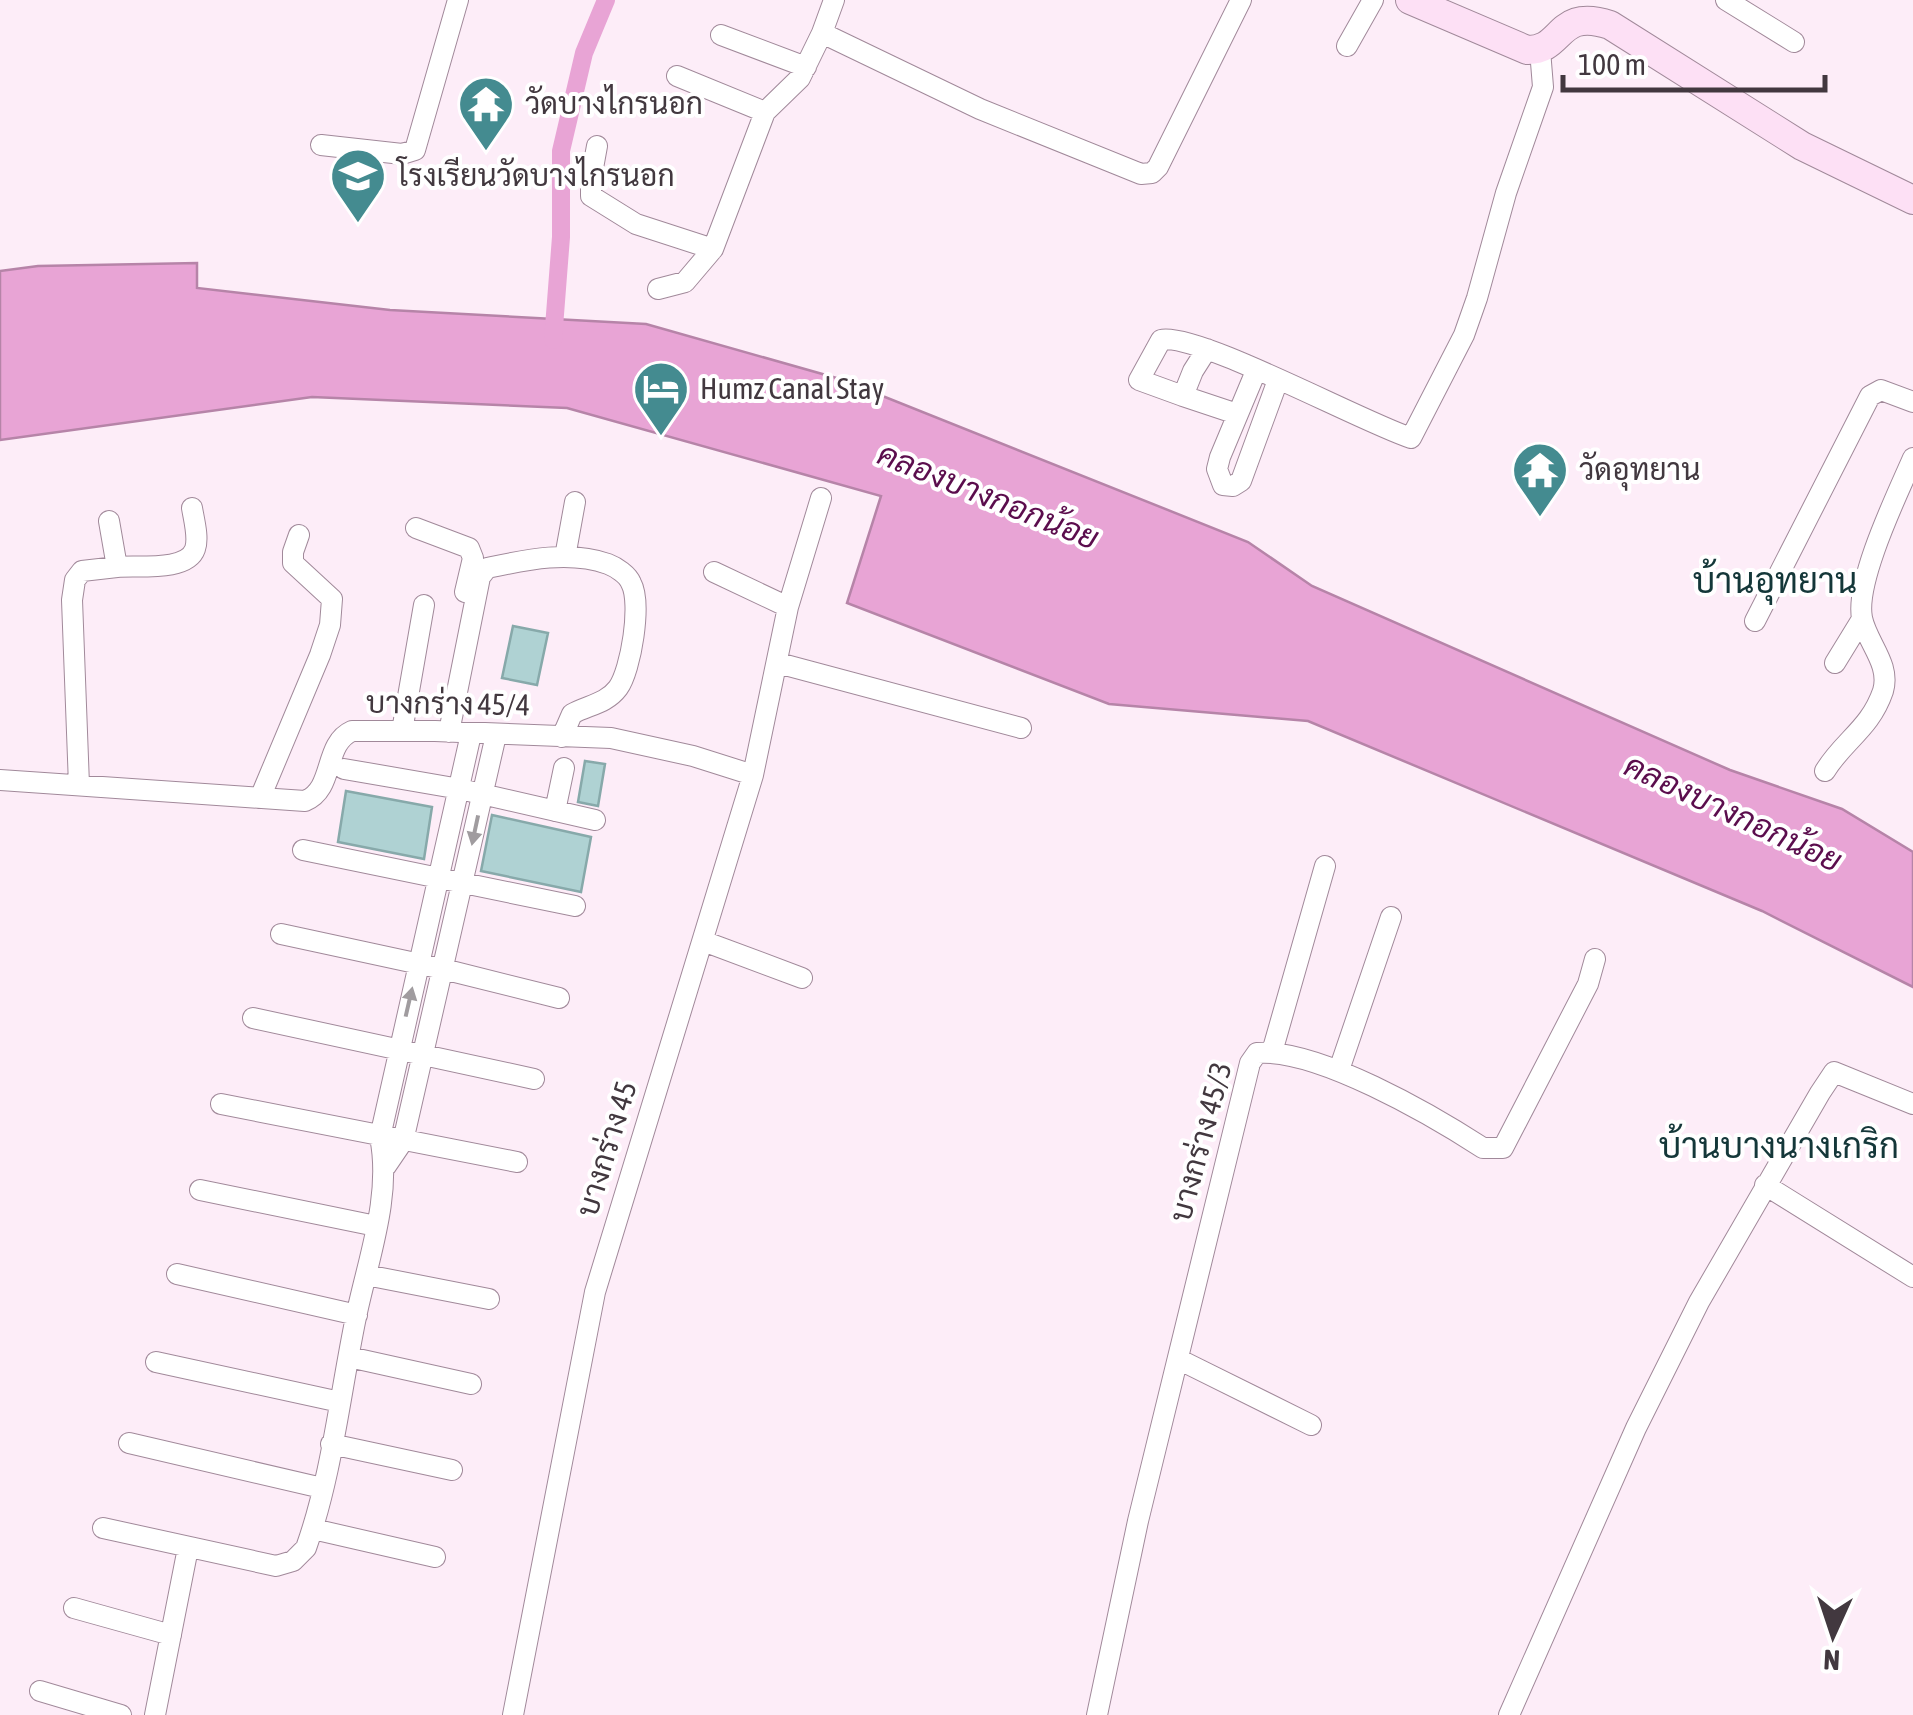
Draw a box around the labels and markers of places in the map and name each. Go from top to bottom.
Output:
temple icon: วัดบางไกรนอก [456,74,516,153]
place label: วัดบางไกรนอก [525,84,703,120]
school or university icon: โรงเรียนวัดบางไกรนอก [328,146,388,225]
place label: โรงเรียนวัดบางไกรนอก [395,156,675,192]
hotel icon: Humz Canal Stay [631,359,691,438]
place label: Humz Canal Stay [700,371,884,405]
temple icon: วัดอุทยาน [1510,440,1570,519]
place label: วัดอุทยาน [1579,451,1700,491]

